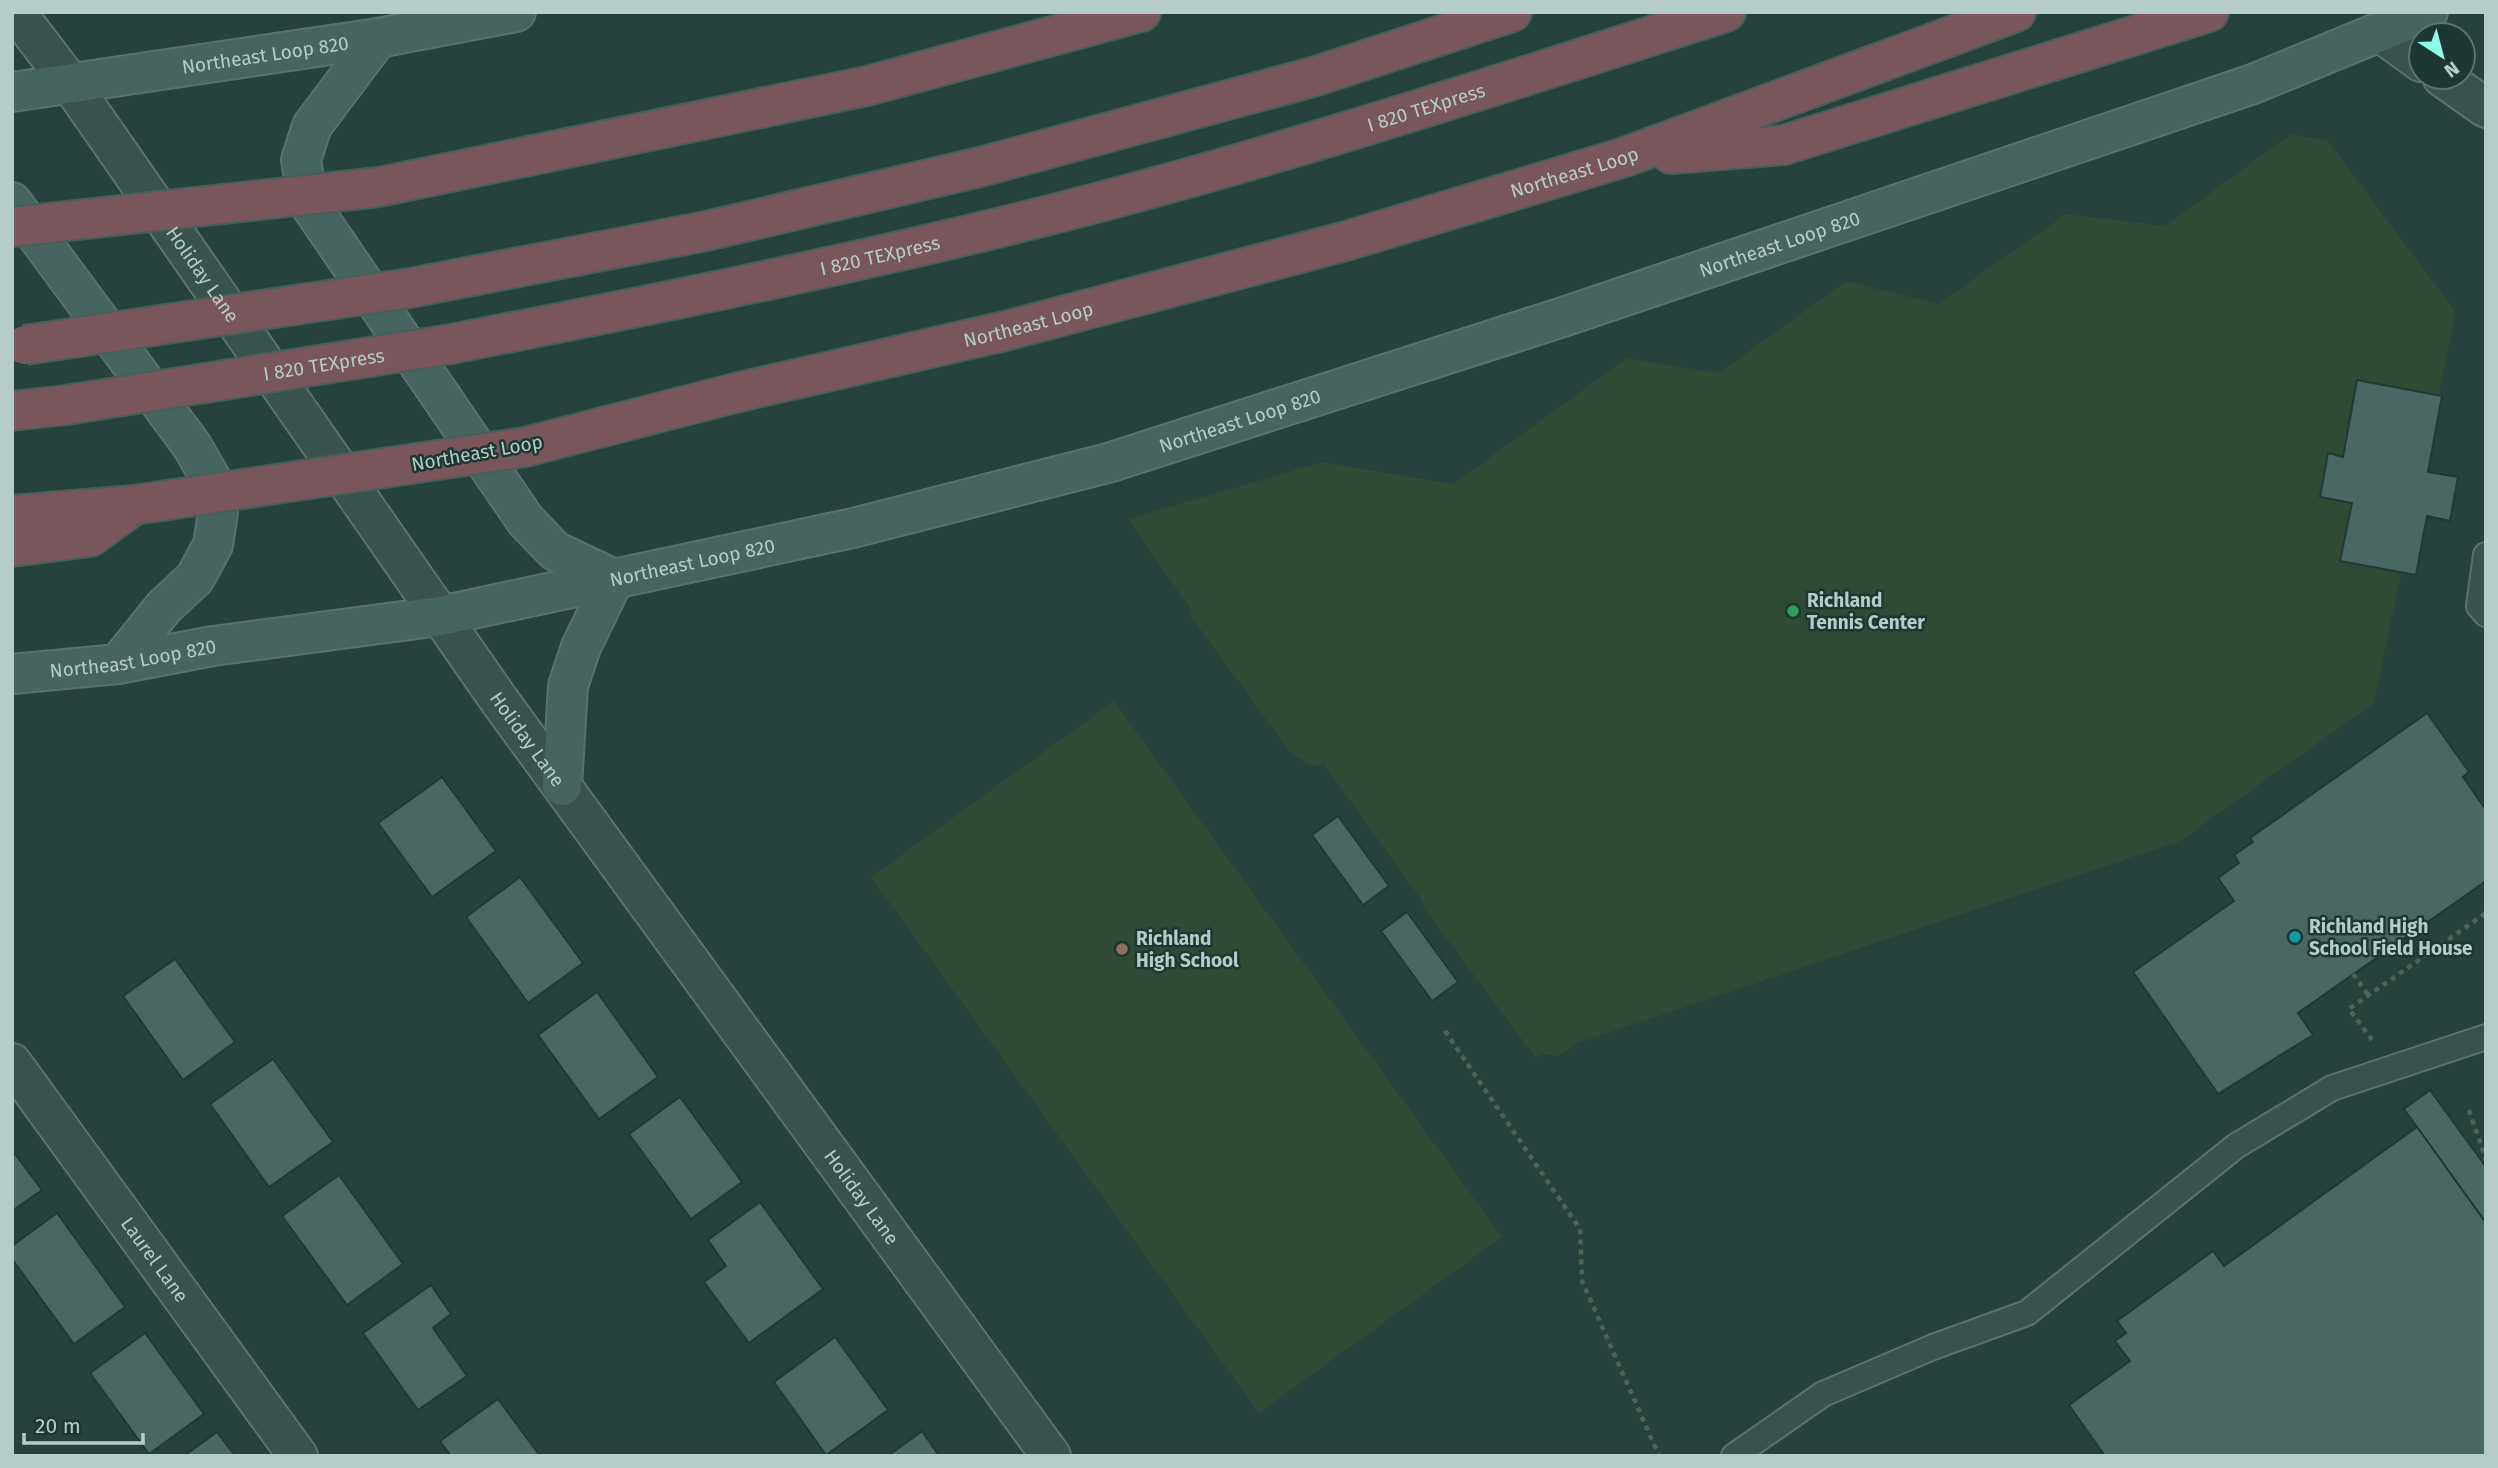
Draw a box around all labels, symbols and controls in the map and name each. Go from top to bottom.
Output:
north arrow [2407,21,2477,91]
street label: Northeast Loop 820 [180,31,350,78]
text: N [2440,56,2464,82]
street label: I 820 TEXpress [1364,78,1488,136]
street label: Northeast Loop [1507,141,1642,202]
street label: Northeast Loop 820 [1696,206,1863,282]
street label: Holiday Lane [162,222,244,327]
street label: I 820 TEXpress [818,231,942,280]
street label: Northeast Loop [961,297,1096,352]
street label: I 820 TEXpress [262,343,386,385]
street label: Northeast Loop 820 [1156,384,1324,457]
street label: Northeast Loop [410,430,544,476]
street label: Northeast Loop 820 [607,533,777,591]
place label: Richland Tennis Center [1807,589,1925,634]
marker: Richland Tennis Center [1785,603,1801,619]
street label: Northeast Loop 820 [49,634,218,682]
street label: Holiday Lane [485,687,570,791]
place label: Richland High School Field House [2309,915,2473,960]
place label: Richland High School [1136,927,1239,972]
marker: Richland High School Field House [2287,929,2303,945]
marker: Richland High School [1114,941,1130,957]
street label: Holiday Lane [820,1145,904,1249]
street label: Laurel Lane [116,1212,194,1306]
scale bar [24,1402,144,1446]
text: 20 m [35,1413,81,1439]

